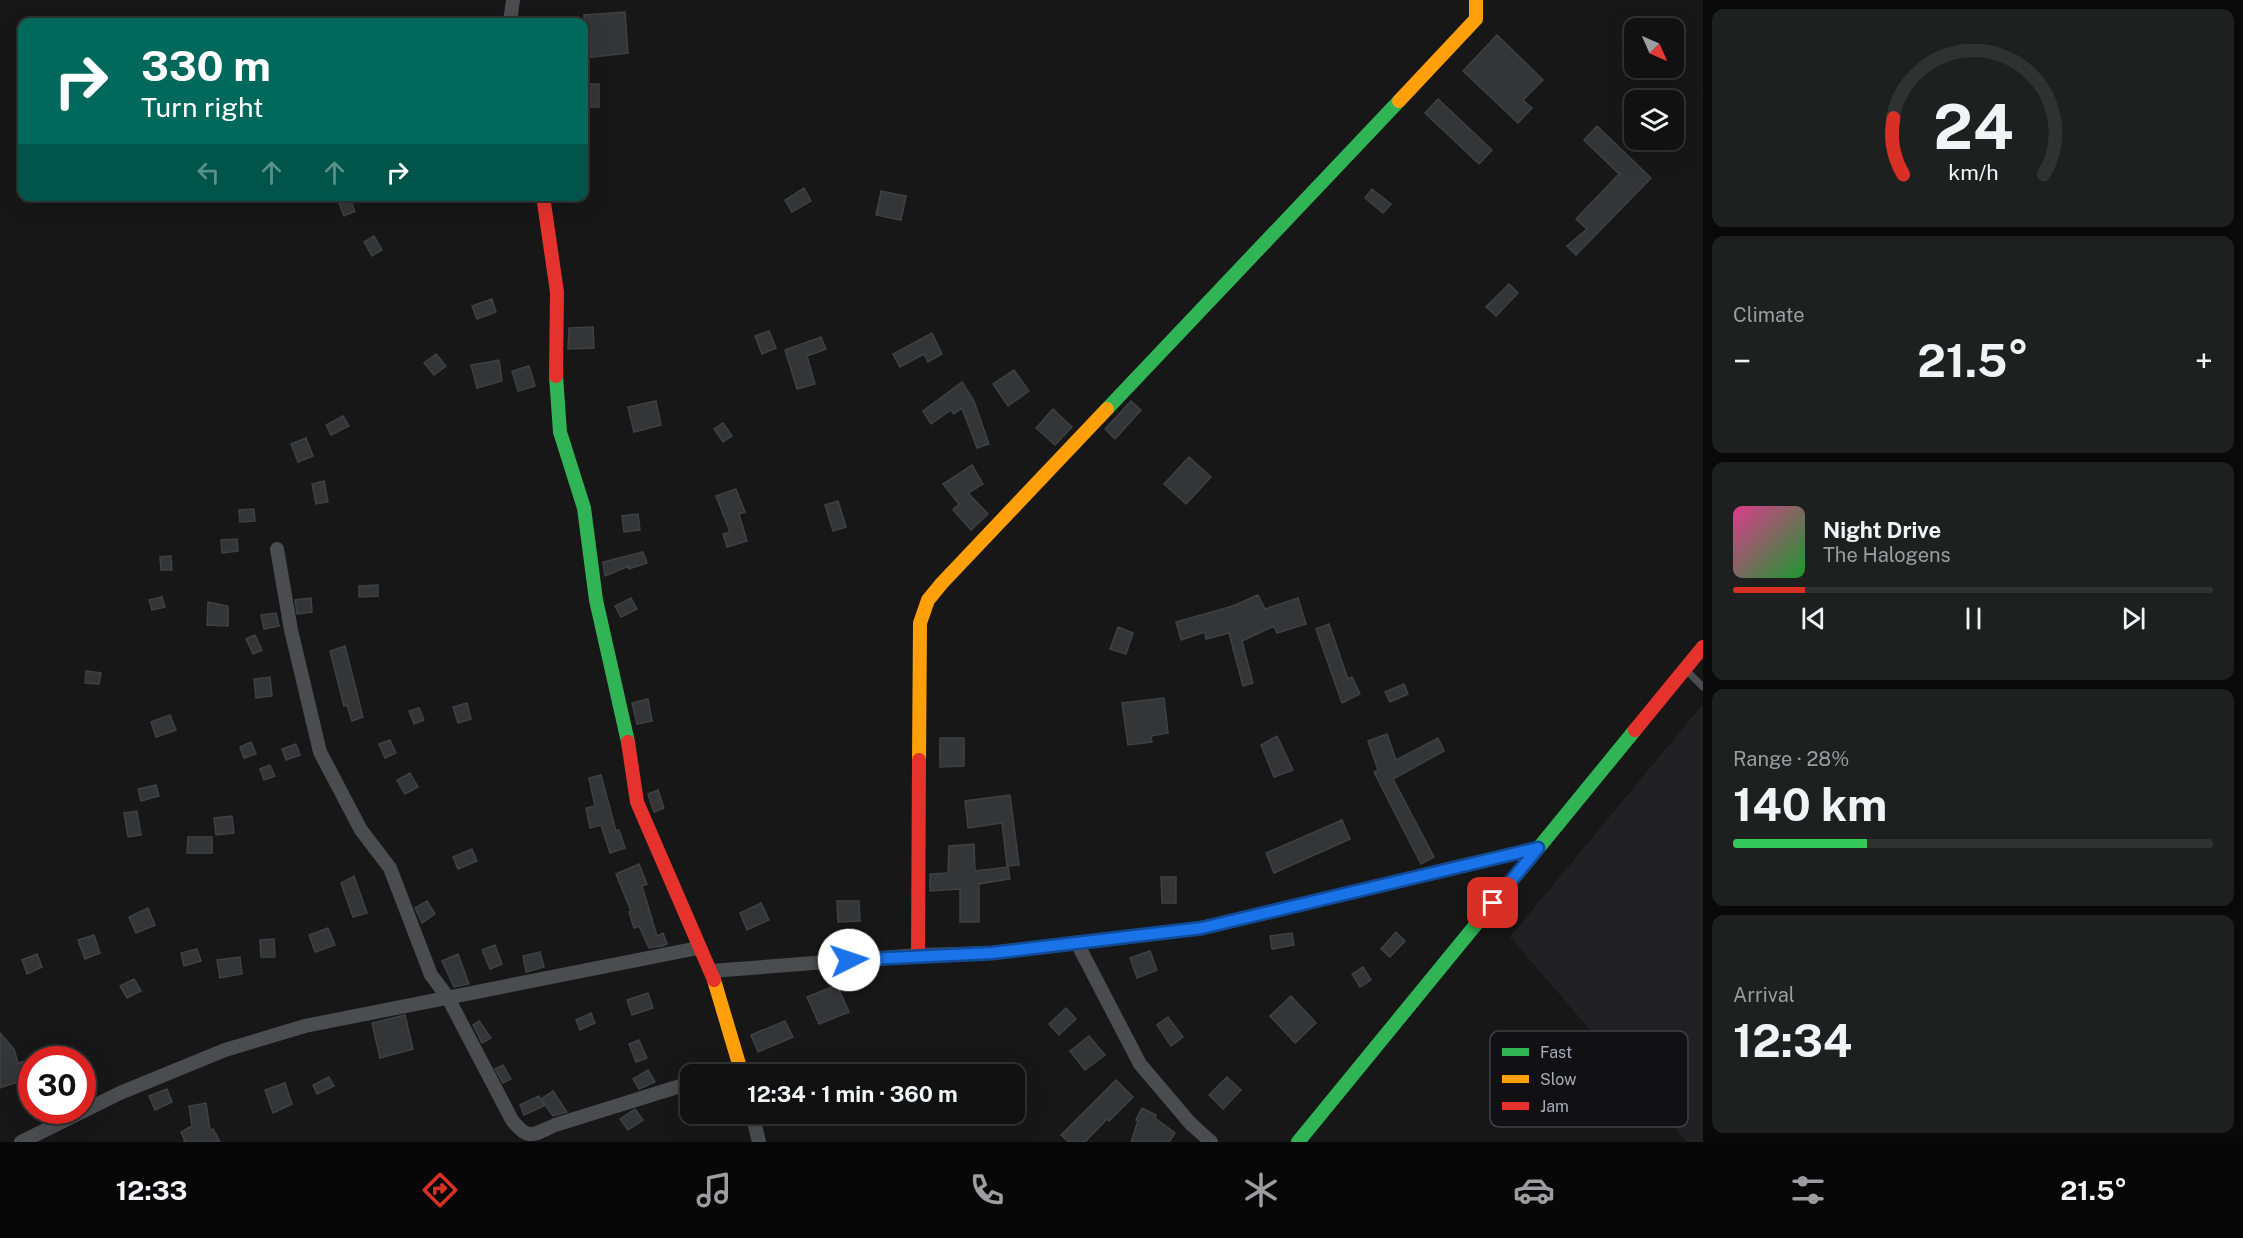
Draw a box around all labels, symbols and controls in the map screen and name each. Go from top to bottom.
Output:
north arrow [1624,18,1684,78]
map controls [1624,18,1684,150]
text: 330 m [141,41,271,90]
icon: right [42,42,120,120]
button: layers [1624,90,1684,150]
text: 24 [1933,90,2013,163]
text: Turn right [141,91,264,123]
icon: left [192,156,225,189]
icon: ahead [255,156,288,189]
icon: ahead [318,156,351,189]
icon: right [381,156,414,189]
text: km/h [1948,160,1998,185]
text: Climate [1733,303,1805,327]
text: 21.5° [1917,334,2029,387]
text: − [1733,342,1751,380]
text: + [2195,342,2213,380]
text: Night Drive [1823,517,1941,543]
text: The Halogens [1823,543,1951,567]
icon: previous [1797,602,1830,635]
icon: pause [1957,602,1990,635]
icon: next [2117,602,2150,635]
text: Range · 28% [1733,747,1849,771]
text: 140 km [1733,778,1887,831]
pin [1467,877,1518,928]
icon: arrive [1476,886,1509,919]
position arrow [817,928,881,992]
text: Arrival [1733,983,1795,1007]
text: 12:34 [1733,1014,1852,1067]
legend [1490,1031,1688,1127]
text: Fast [1540,1043,1572,1062]
speed limit sign: 30 [18,1046,96,1124]
text: Slow [1540,1070,1577,1089]
text: 12:34 · 1 min · 360 m [747,1081,958,1107]
text: Jam [1540,1097,1569,1116]
icon: directions [419,1169,461,1211]
icon: music [693,1169,735,1211]
icon: phone [966,1169,1008,1211]
icon: climate [1240,1169,1282,1211]
icon: car [1513,1169,1555,1211]
icon: filters [1787,1169,1829,1211]
text: 12:33 [116,1174,188,1206]
text: 21.5° [2060,1174,2127,1206]

